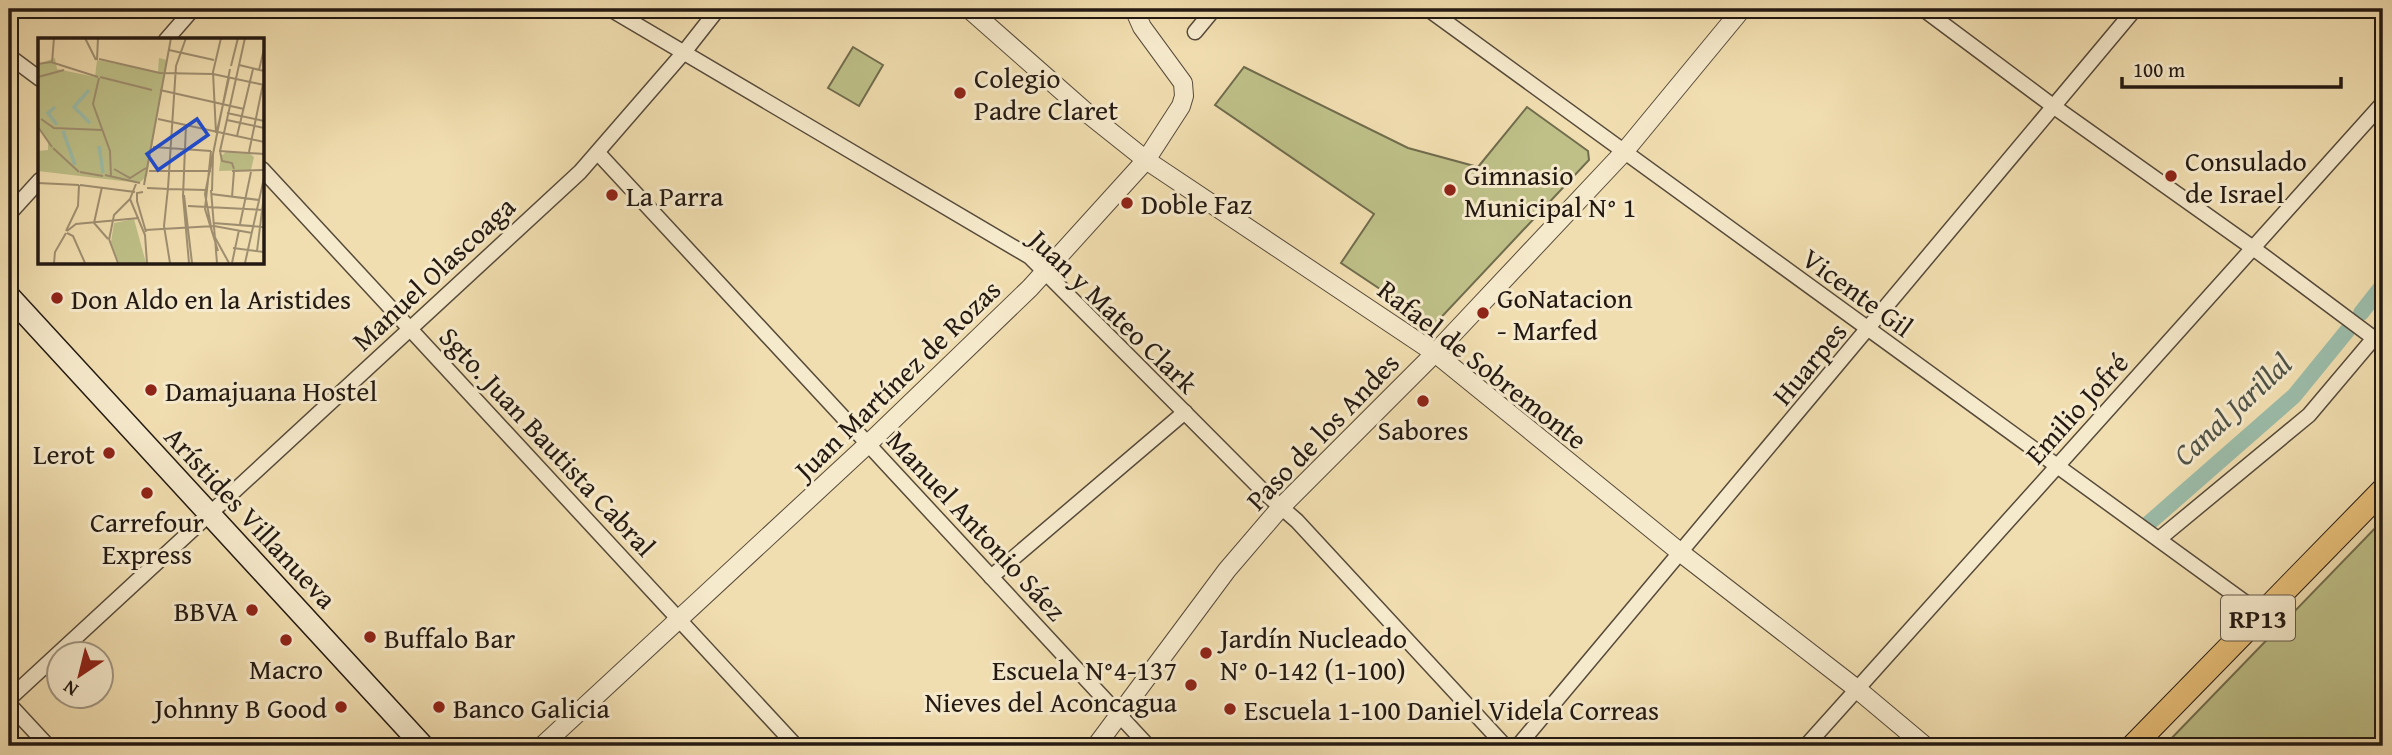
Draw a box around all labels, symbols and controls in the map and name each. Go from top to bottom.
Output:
inset map [38,38,264,264]
scale bar [2122,46,2341,90]
text: 100 m [2133,54,2185,85]
place label: Colegio Padre Claret [974,57,1118,130]
marker: Colegio Padre Claret [952,85,968,101]
place label: Consulado de Israel [2185,140,2307,213]
place label: Gimnasio Municipal N° 1 [1464,154,1636,227]
marker: Consulado de Israel [2163,168,2179,184]
place label: La Parra [626,175,724,216]
marker: Gimnasio Municipal N° 1 [1442,182,1458,198]
place label: Doble Faz [1141,183,1252,224]
street label: Manuel Olascoaga [342,186,525,360]
marker: La Parra [604,187,620,203]
marker: Doble Faz [1119,195,1135,211]
street label: Juan y Mateo Clark [1018,217,1208,403]
street label: Vicente Gil [1794,238,1922,347]
street label: Juan Martínez de Rozas [782,269,1009,491]
street label: Rafael de Sobremonte [1370,269,1596,459]
place label: GoNatacion - Marfed [1497,277,1633,350]
place label: Don Aldo en la Aristides [71,278,351,319]
marker: Don Aldo en la Aristides [49,290,65,306]
marker: GoNatacion - Marfed [1475,305,1491,321]
street label: Huarpes [1762,312,1856,414]
street label: Sgto. Juan Bautista Cabral [430,317,666,565]
water label: Canal Jarillal [2163,342,2301,476]
street label: Paso de los Andes [1236,343,1408,519]
street label: Emilio Jofré [2015,343,2137,473]
place label: Damajuana Hostel [165,370,377,411]
marker: Damajuana Hostel [143,382,159,398]
marker: Sabores [1415,393,1431,409]
place label: Sabores [1377,409,1469,450]
street label: Arístides Villanueva [155,417,347,618]
street label: Manuel Antonio Sáez [878,421,1076,629]
place label: Lerot [33,433,95,474]
marker: Lerot [101,445,117,461]
marker: Carrefour Express [139,485,155,501]
place label: Carrefour Express [90,501,205,574]
place label: BBVA [174,590,238,631]
road number: RP13 [2221,596,2295,640]
marker: BBVA [244,602,260,618]
place label: Buffalo Bar [384,617,516,658]
place label: Jardín Nucleado N° 0-142 (1-100) [1217,617,1407,690]
marker: Buffalo Bar [362,629,378,645]
marker: Macro [278,632,294,648]
north arrow [46,640,116,710]
marker: Jardín Nucleado N° 0-142 (1-100) [1198,645,1214,661]
place label: Macro [249,648,323,689]
place label: Escuela N°4-137 Nieves del Aconcagua [925,649,1178,722]
text: N [57,674,83,704]
marker: Escuela N°4-137 Nieves del Aconcagua [1183,677,1199,693]
place label: Johnny B Good [152,687,327,728]
place label: Banco Galicia [453,687,610,728]
place label: Escuela 1-100 Daniel Videla Correas [1244,689,1659,730]
marker: Johnny B Good [333,699,349,715]
marker: Banco Galicia [431,699,447,715]
marker: Escuela 1-100 Daniel Videla Correas [1222,701,1238,717]

